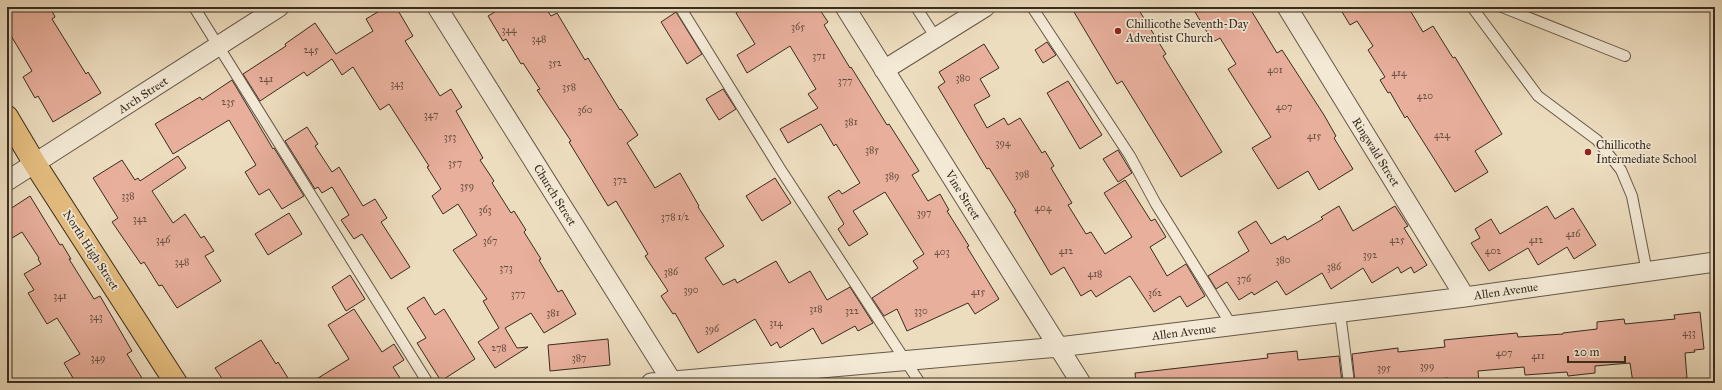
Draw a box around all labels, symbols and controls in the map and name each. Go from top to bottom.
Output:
place label: Chillicothe Seventh-Day Adventist Church [1125,17,1249,45]
house number: 365 [791,21,805,33]
house number: 344 [501,24,517,36]
marker: Chillicothe Seventh-Day Adventist Church [1113,26,1123,36]
house number: 348 [532,33,546,45]
house number: 245 [303,44,319,56]
house number: 371 [812,50,826,62]
house number: 352 [548,57,562,69]
house number: 401 [1267,64,1283,76]
house number: 414 [1391,67,1407,79]
house number: 380 [955,72,971,84]
street label: Arch Street [115,73,171,117]
house number: 241 [259,73,273,85]
house number: 377 [838,75,852,87]
house number: 343 [390,78,404,90]
house number: 358 [562,81,576,93]
house number: 420 [1417,90,1433,102]
house number: 235 [221,96,235,108]
house number: 407 [1276,101,1292,113]
house number: 360 [578,104,593,116]
house number: 347 [424,109,438,121]
street label: Ringwald Street [1348,115,1403,190]
house number: 381 [844,116,858,128]
house number: 424 [1434,129,1450,141]
house number: 415 [1307,130,1321,142]
house number: 353 [444,131,456,143]
house number: 394 [996,137,1011,149]
place label: Chillicothe Intermediate School [1596,138,1697,166]
house number: 385 [865,144,879,156]
marker: Chillicothe Intermediate School [1583,147,1593,157]
house number: 357 [448,157,462,169]
street label: Church Street [531,162,580,229]
street label: Vine Street [942,167,984,223]
house number: 398 [1015,168,1029,180]
house number: 389 [885,170,899,182]
house number: 372 [613,174,627,186]
house number: 359 [460,180,474,192]
house number: 338 [121,190,135,202]
house number: 404 [1035,202,1052,214]
house number: 363 [478,204,492,216]
street label: North High Street [59,207,122,294]
house number: 397 [917,207,931,219]
house number: 378 1/2 [661,211,689,223]
house number: 342 [133,213,147,225]
house number: 416 [1566,228,1581,240]
house number: 346 [156,234,171,246]
house number: 425 [1389,234,1405,246]
house number: 412 [1529,234,1543,246]
house number: 367 [483,235,497,247]
house number: 412 [1059,245,1073,257]
house number: 402 [1485,245,1501,257]
house number: 403 [934,246,950,258]
house number: 392 [1363,249,1377,261]
house number: 380 [1275,254,1291,266]
house number: 348 [175,256,189,268]
house number: 386 [1327,261,1342,273]
house number: 373 [499,262,513,274]
house number: 386 [664,266,679,278]
house number: 418 [1088,268,1102,280]
house number: 376 [1237,273,1252,285]
street label: Allen Avenue [1472,280,1539,303]
house number: 390 [683,284,699,296]
house number: 415 [971,286,985,298]
house number: 362 [1148,287,1162,299]
house number: 377 [511,288,525,300]
house number: 341 [53,290,67,302]
house number: 318 [809,303,823,315]
house number: 322 [845,305,859,317]
house number: 330 [914,305,928,317]
house number: 381 [546,307,560,319]
house number: 343 [89,311,103,323]
house number: 314 [769,317,783,329]
street label: Allen Avenue [1150,321,1217,343]
house number: 396 [705,323,720,335]
house number: 433 [1682,327,1696,339]
scale bar [1568,338,1625,364]
house number: 278 [491,342,507,354]
text: 20 m [1574,345,1600,359]
house number: 407 [1496,347,1512,359]
house number: 411 [1531,350,1545,362]
house number: 349 [91,352,105,364]
house number: 387 [572,352,586,364]
house number: 399 [1420,360,1434,372]
house number: 395 [1377,362,1391,374]

